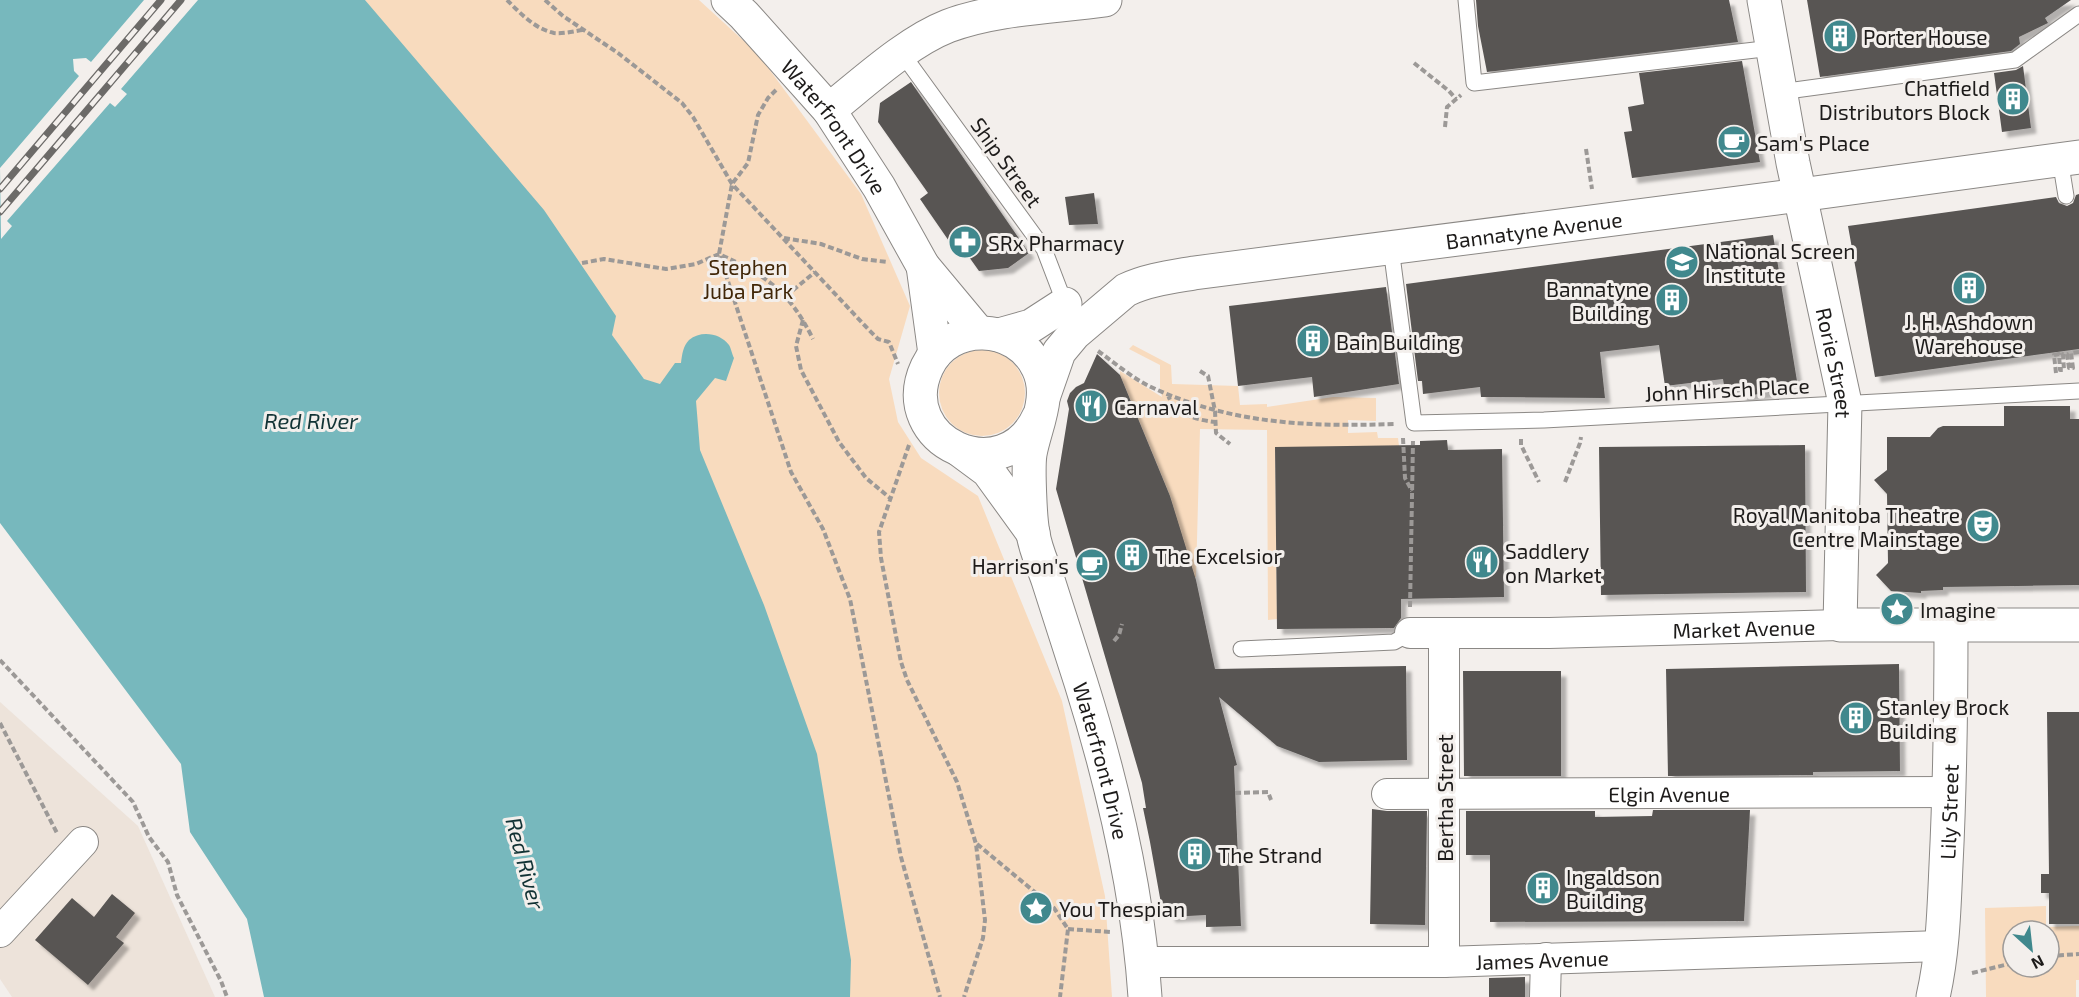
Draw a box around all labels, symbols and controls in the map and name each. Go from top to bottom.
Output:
building icon: Porter House [1822,18,1858,54]
place label: Porter House [1863,24,1987,49]
street label: Waterfront Drive [777,54,893,198]
place label: Chatfield Distributors Block [1819,75,1990,124]
building icon: Chatfield Distributors Block [1995,81,2031,117]
street label: Ship Street [966,112,1048,212]
cafe icon: Sam's Place [1716,124,1752,160]
place label: Sam's Place [1757,130,1870,155]
street label: Bannatyne Avenue [1444,206,1624,253]
pharmacy icon: SRx Pharmacy [947,224,983,260]
place label: SRx Pharmacy [988,230,1124,255]
place label: National Screen Institute [1705,238,1856,287]
school or university icon: National Screen Institute [1664,244,1700,280]
park label: Stephen Juba Park [703,254,793,303]
building icon: J. H. Ashdown Warehouse [1951,270,1987,306]
place label: Bannatyne Building [1546,276,1649,325]
building icon: Bannatyne Building [1654,282,1690,318]
street label: Rorie Street [1812,305,1858,419]
place label: J. H. Ashdown Warehouse [1905,309,2033,358]
building icon: Bain Building [1295,323,1331,359]
place label: Bain Building [1336,329,1461,354]
street label: John Hirsch Place [1644,372,1810,406]
restaurant icon: Carnaval [1073,388,1109,424]
place label: Carnaval [1114,394,1199,419]
water label: Red River [264,407,359,433]
place label: Royal Manitoba Theatre Centre Mainstage [1733,502,1960,551]
theatre icon: Royal Manitoba Theatre Centre Mainstage [1965,508,2001,544]
building icon: The Excelsior [1114,537,1150,573]
place label: Saddlery on Market [1505,538,1602,587]
place label: The Excelsior [1155,543,1282,568]
restaurant icon: Saddlery on Market [1464,544,1500,580]
cafe icon: Harrison's [1074,547,1110,583]
place label: Harrison's [972,553,1069,578]
place icon: Imagine [1879,591,1915,627]
place label: Imagine [1920,597,1996,622]
street label: Market Avenue [1672,613,1816,642]
street label: Waterfront Drive [1069,679,1135,842]
place label: Stanley Brock Building [1879,694,2010,743]
building icon: Stanley Brock Building [1838,700,1874,736]
street label: Bertha Street [1432,734,1457,862]
street label: Lily Street [1934,764,1962,860]
street label: Elgin Avenue [1608,780,1730,806]
water label: Red River [501,814,551,913]
building icon: The Strand [1177,836,1213,872]
place label: The Strand [1218,842,1322,867]
place label: Ingaldson Building [1566,864,1660,913]
building icon: Ingaldson Building [1525,870,1561,906]
place icon: You Thespian [1018,890,1054,926]
place label: You Thespian [1059,896,1185,921]
north arrow [2001,919,2061,979]
street label: James Avenue [1475,944,1609,973]
text: N [2029,952,2048,974]

